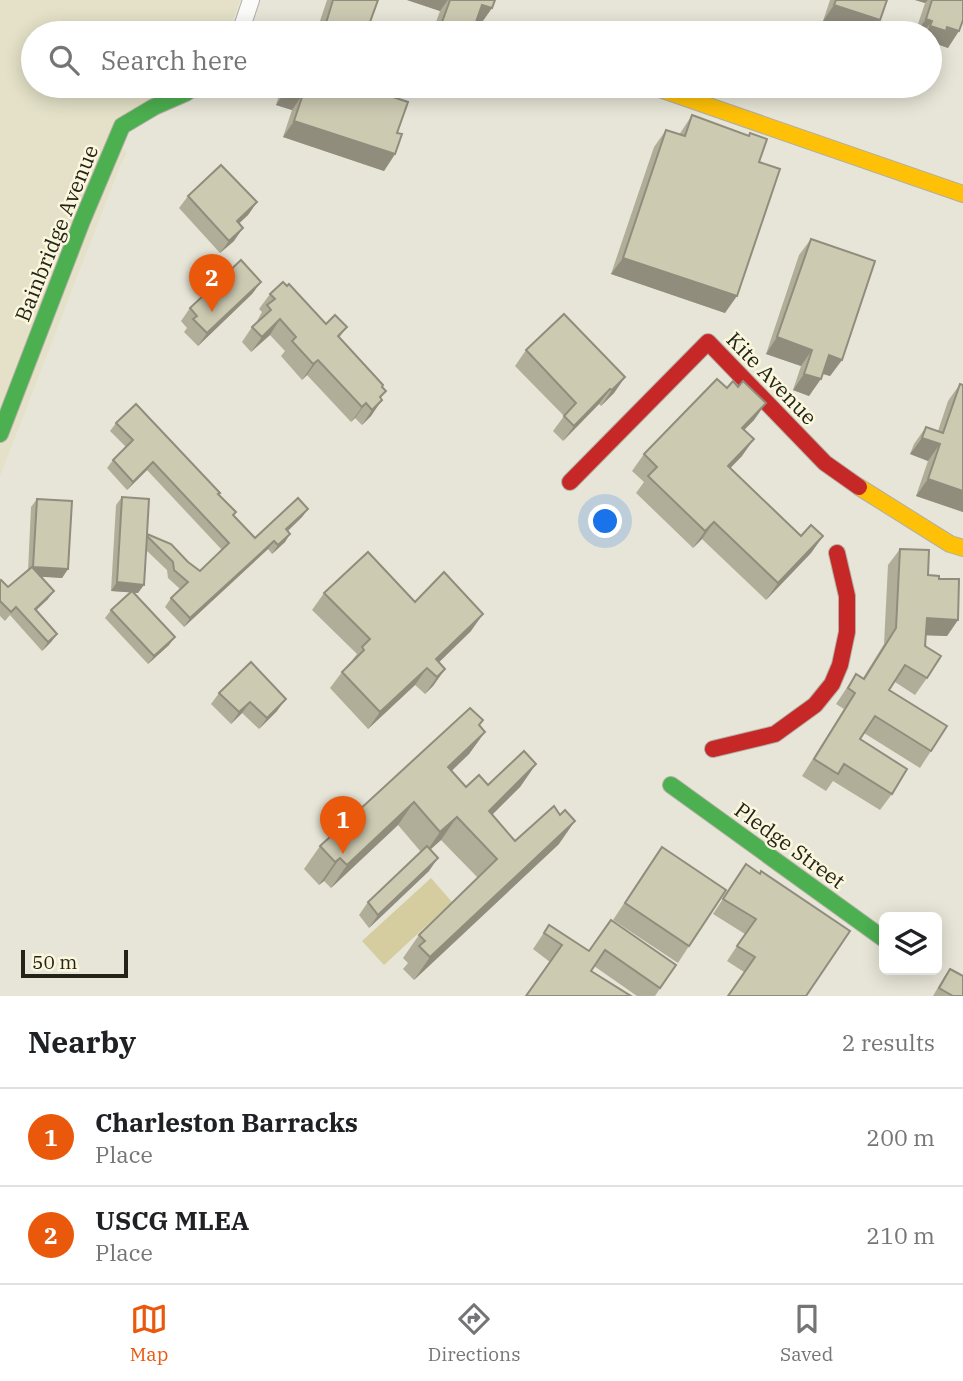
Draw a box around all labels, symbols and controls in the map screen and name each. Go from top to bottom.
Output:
search box [21,21,942,98]
icon: search [45,41,83,79]
text: Search here [101,43,247,77]
street label: Bainbridge Avenue [8,141,104,325]
pin: 2 [189,254,235,312]
street label: Kite Avenue [721,326,823,430]
your location [588,504,622,538]
street label: Pledge Street [729,795,851,895]
pin: 1 [320,796,366,854]
map controls [879,912,942,975]
button: layers [879,912,942,975]
scale bar [21,947,128,979]
text: 50 m [32,950,77,974]
text: Nearby [28,1022,136,1061]
text: 2 results [842,1027,935,1057]
text: Charleston Barracks [95,1105,358,1139]
text: 1 [44,1122,58,1152]
text: 200 m [866,1122,935,1152]
text: Place [95,1139,153,1169]
text: USCG MLEA [95,1203,249,1237]
text: 2 [44,1220,58,1250]
text: 210 m [866,1220,935,1250]
text: Place [95,1237,153,1267]
tab: Map [130,1300,168,1366]
tab: Directions [428,1300,521,1366]
tab: Saved [780,1300,833,1366]

